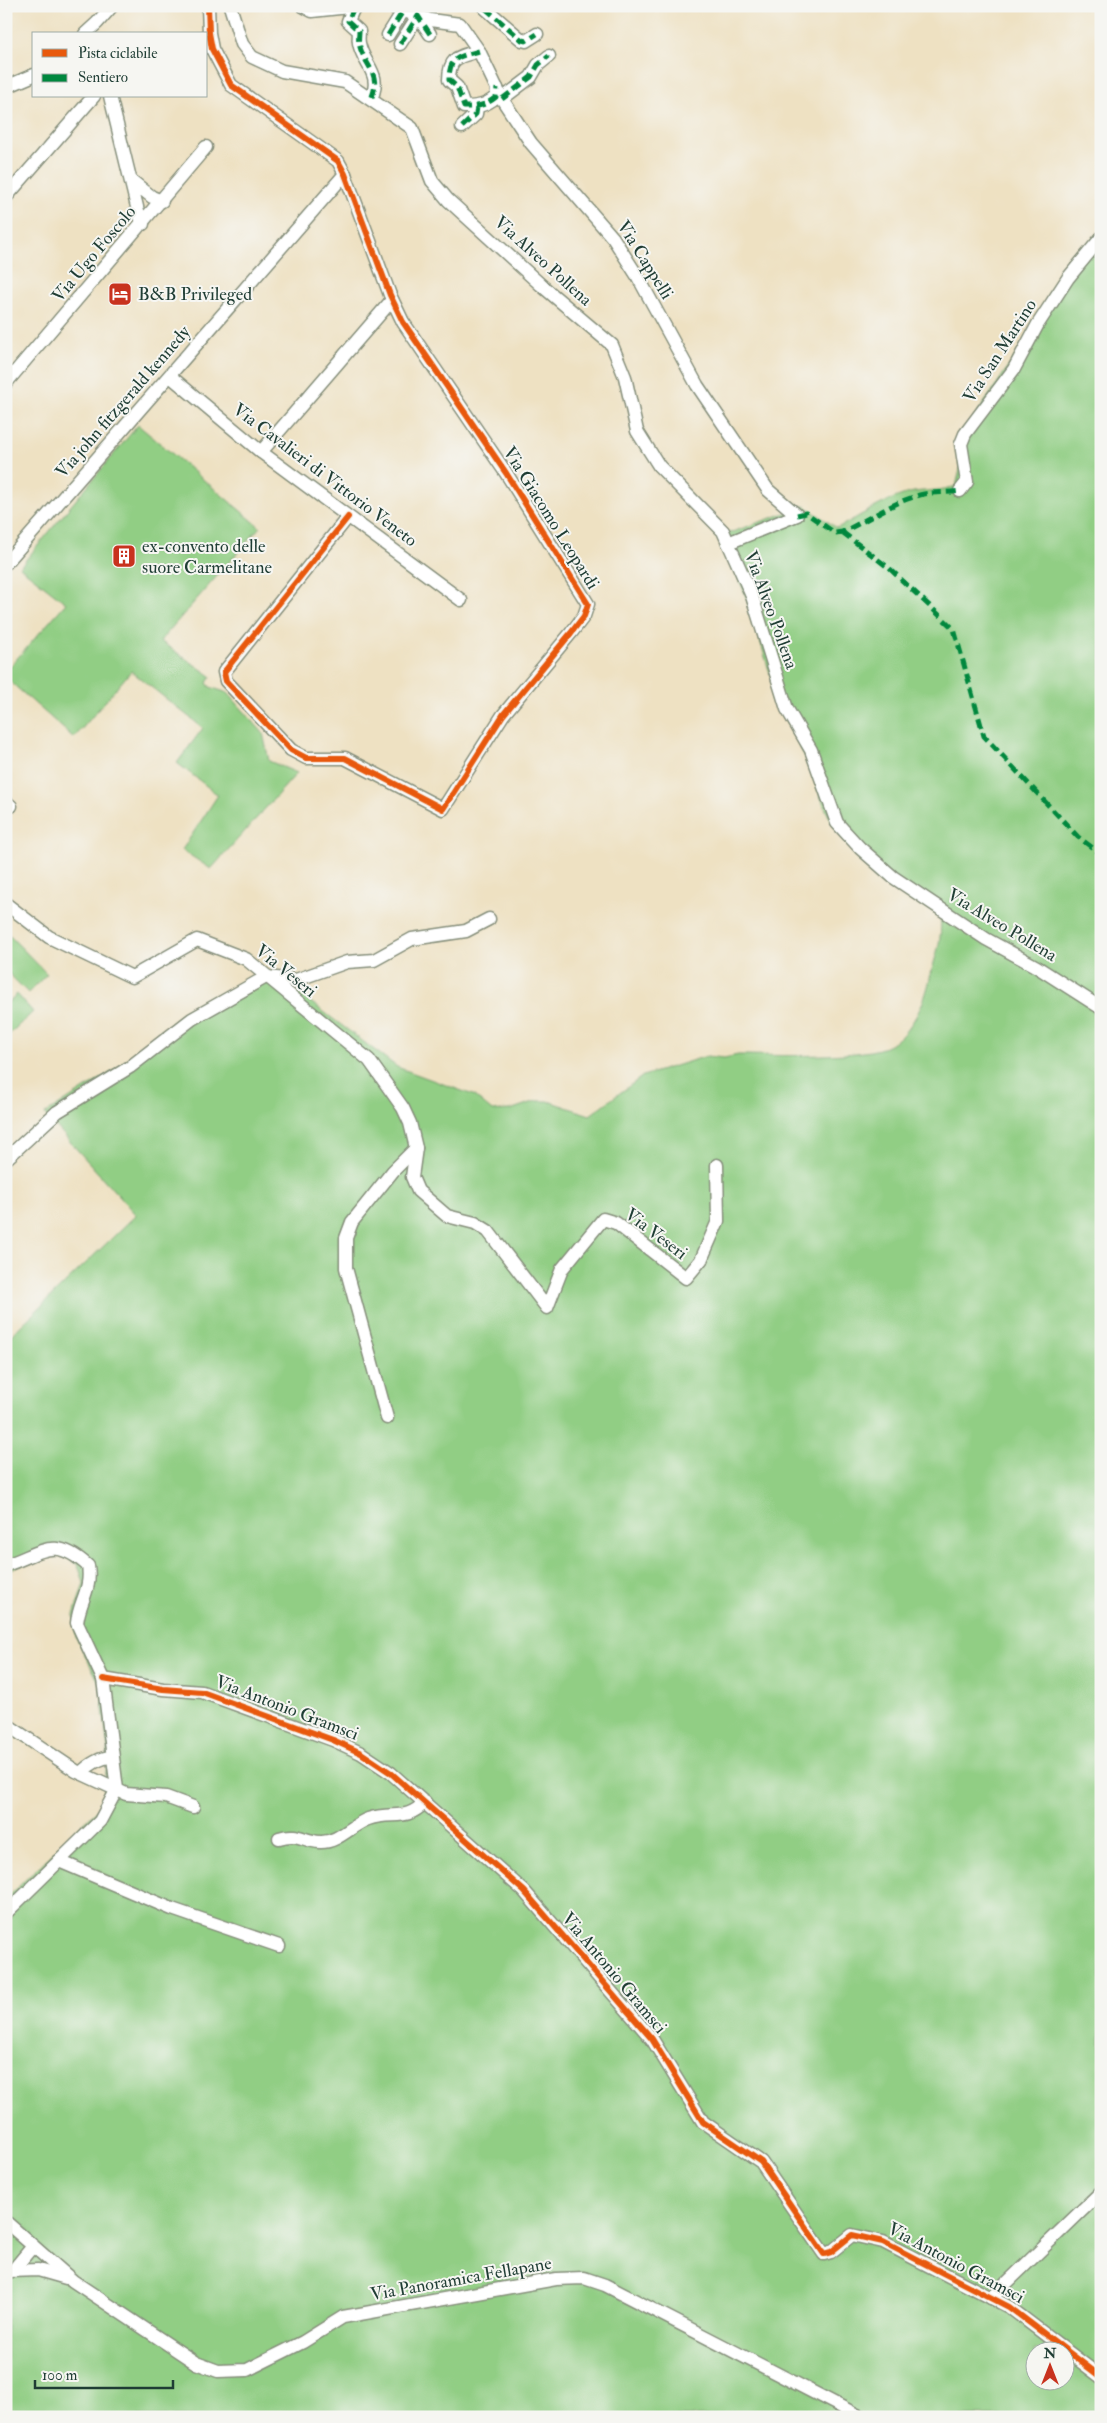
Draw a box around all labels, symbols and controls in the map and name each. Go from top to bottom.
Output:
legend [32,32,208,98]
text: Pista ciclabile [78,44,157,63]
text: Sentiero [78,68,128,87]
street label: Via Ugo Foscolo [47,201,141,307]
street label: Via Alveo Pollena [489,211,597,311]
street label: Via Cappelli [612,216,678,304]
hotel icon: B&B Privileged [107,281,133,307]
place label: B&B Privileged [138,283,252,306]
street label: Via San Martino [958,295,1042,407]
street label: Via john fitzgerald kennedy [50,320,196,483]
street label: Via Cavalieri di Vittorio Veneto [228,398,422,552]
street label: Via Giacomo Leopardi [498,442,604,594]
place label: ex-convento delle suore Carmelitane [142,535,273,579]
building icon: ex-convento delle suore Carmelitane [111,543,137,569]
street label: Via Alveo Pollena [739,548,803,673]
street label: Via Alveo Pollena [943,883,1062,967]
street label: Via Veseri [251,939,322,1003]
street label: Via Veseri [620,1203,692,1265]
street label: Via Antonio Gramsci [212,1670,362,1746]
street label: Via Antonio Gramsci [556,1908,672,2039]
street label: Via Antonio Gramsci [884,2217,1028,2309]
street label: Via Panoramica Fellapane [369,2252,554,2306]
north arrow [1024,2340,1074,2390]
text: N [1043,2345,1057,2362]
scale bar [35,2358,172,2390]
text: 100 m [42,2366,78,2385]

